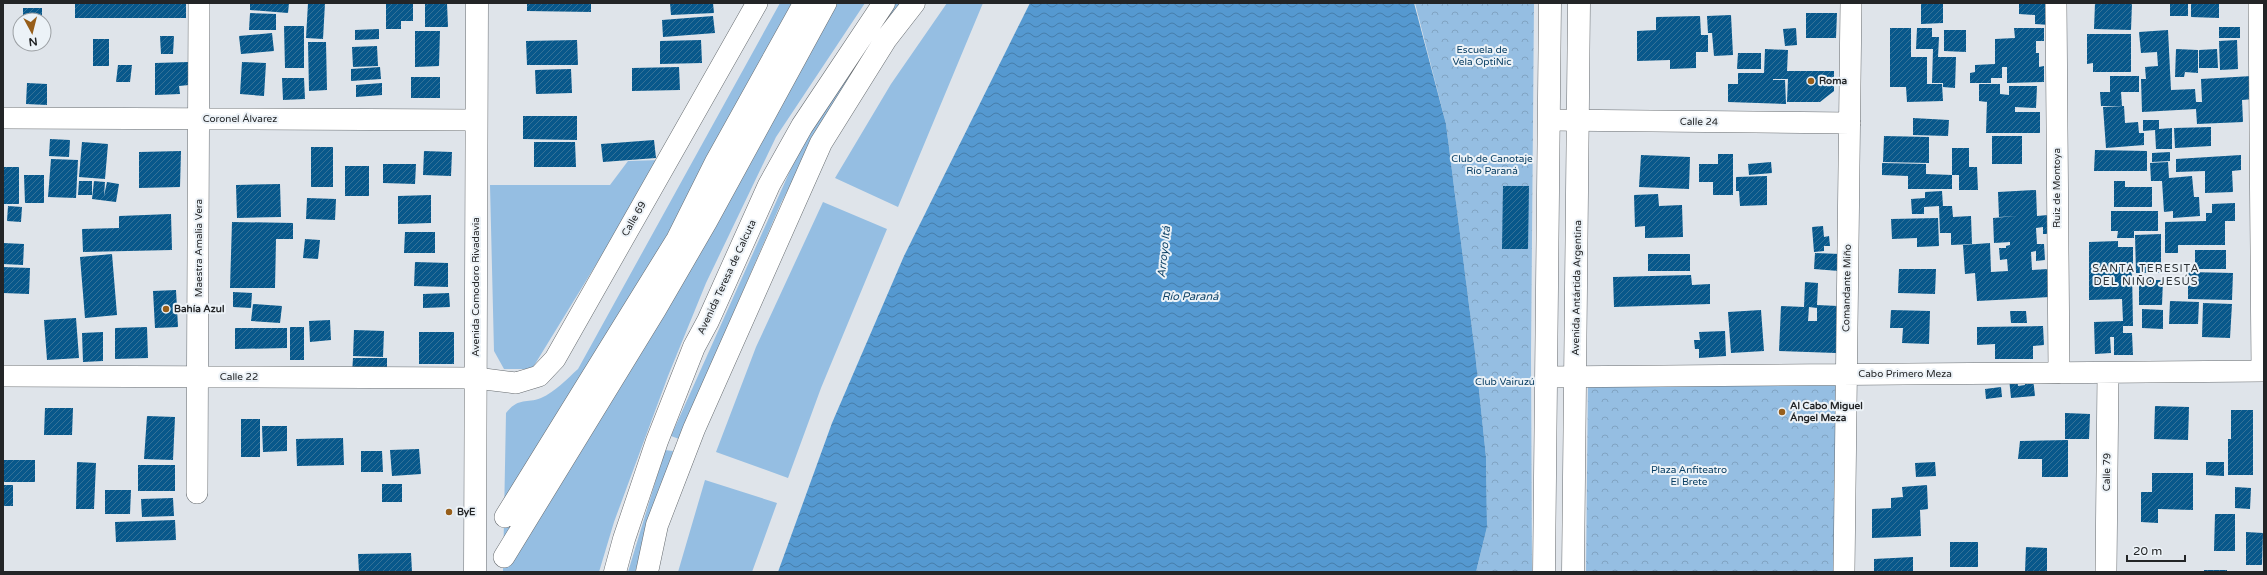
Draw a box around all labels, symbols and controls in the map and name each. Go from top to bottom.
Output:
north arrow [12,12,52,52]
text: N [28,34,38,48]
park label: Escuela de Vela OptiNic [1452,44,1512,68]
place label: Roma [1819,75,1847,87]
marker: Roma [1806,76,1816,86]
street label: Coronel Álvarez [203,113,277,125]
street label: Calle 24 [1680,116,1718,128]
street label: Ruiz de Montoya [2051,148,2063,228]
park label: Club de Canotaje Río Paraná [1451,153,1533,177]
street label: Maestra Amalia Vera [193,199,205,297]
street label: Calle 69 [619,199,649,239]
street label: Avenida Comodoro Rivadavia [470,217,482,357]
street label: Avenida Teresa de Calcuta [695,218,759,336]
street label: Avenida Antártida Argentina [1570,220,1584,356]
water label: Arroyo Itá [1155,225,1173,278]
street label: Comandante Miño [1840,244,1854,332]
district label: SANTA TERESITA DEL NIÑO JESÚS [2092,262,2200,288]
water label: Río Paraná [1162,290,1219,303]
place label: Bahía Azul [174,303,224,315]
marker: Bahía Azul [161,304,171,314]
street label: Cabo Primero Meza [1858,368,1952,380]
street label: Calle 22 [220,371,258,383]
park label: Club Vairuzú [1475,376,1535,388]
place label: Al Cabo Miguel Ángel Meza [1790,400,1863,424]
marker: Al Cabo Miguel Ángel Meza [1777,407,1787,417]
street label: Calle 79 [2101,453,2113,491]
park label: Plaza Anfiteatro El Brete [1651,464,1727,488]
place label: ByE [457,506,476,518]
marker: ByE [444,507,454,517]
scale bar [2127,537,2185,563]
text: 20 m [2133,544,2162,558]

